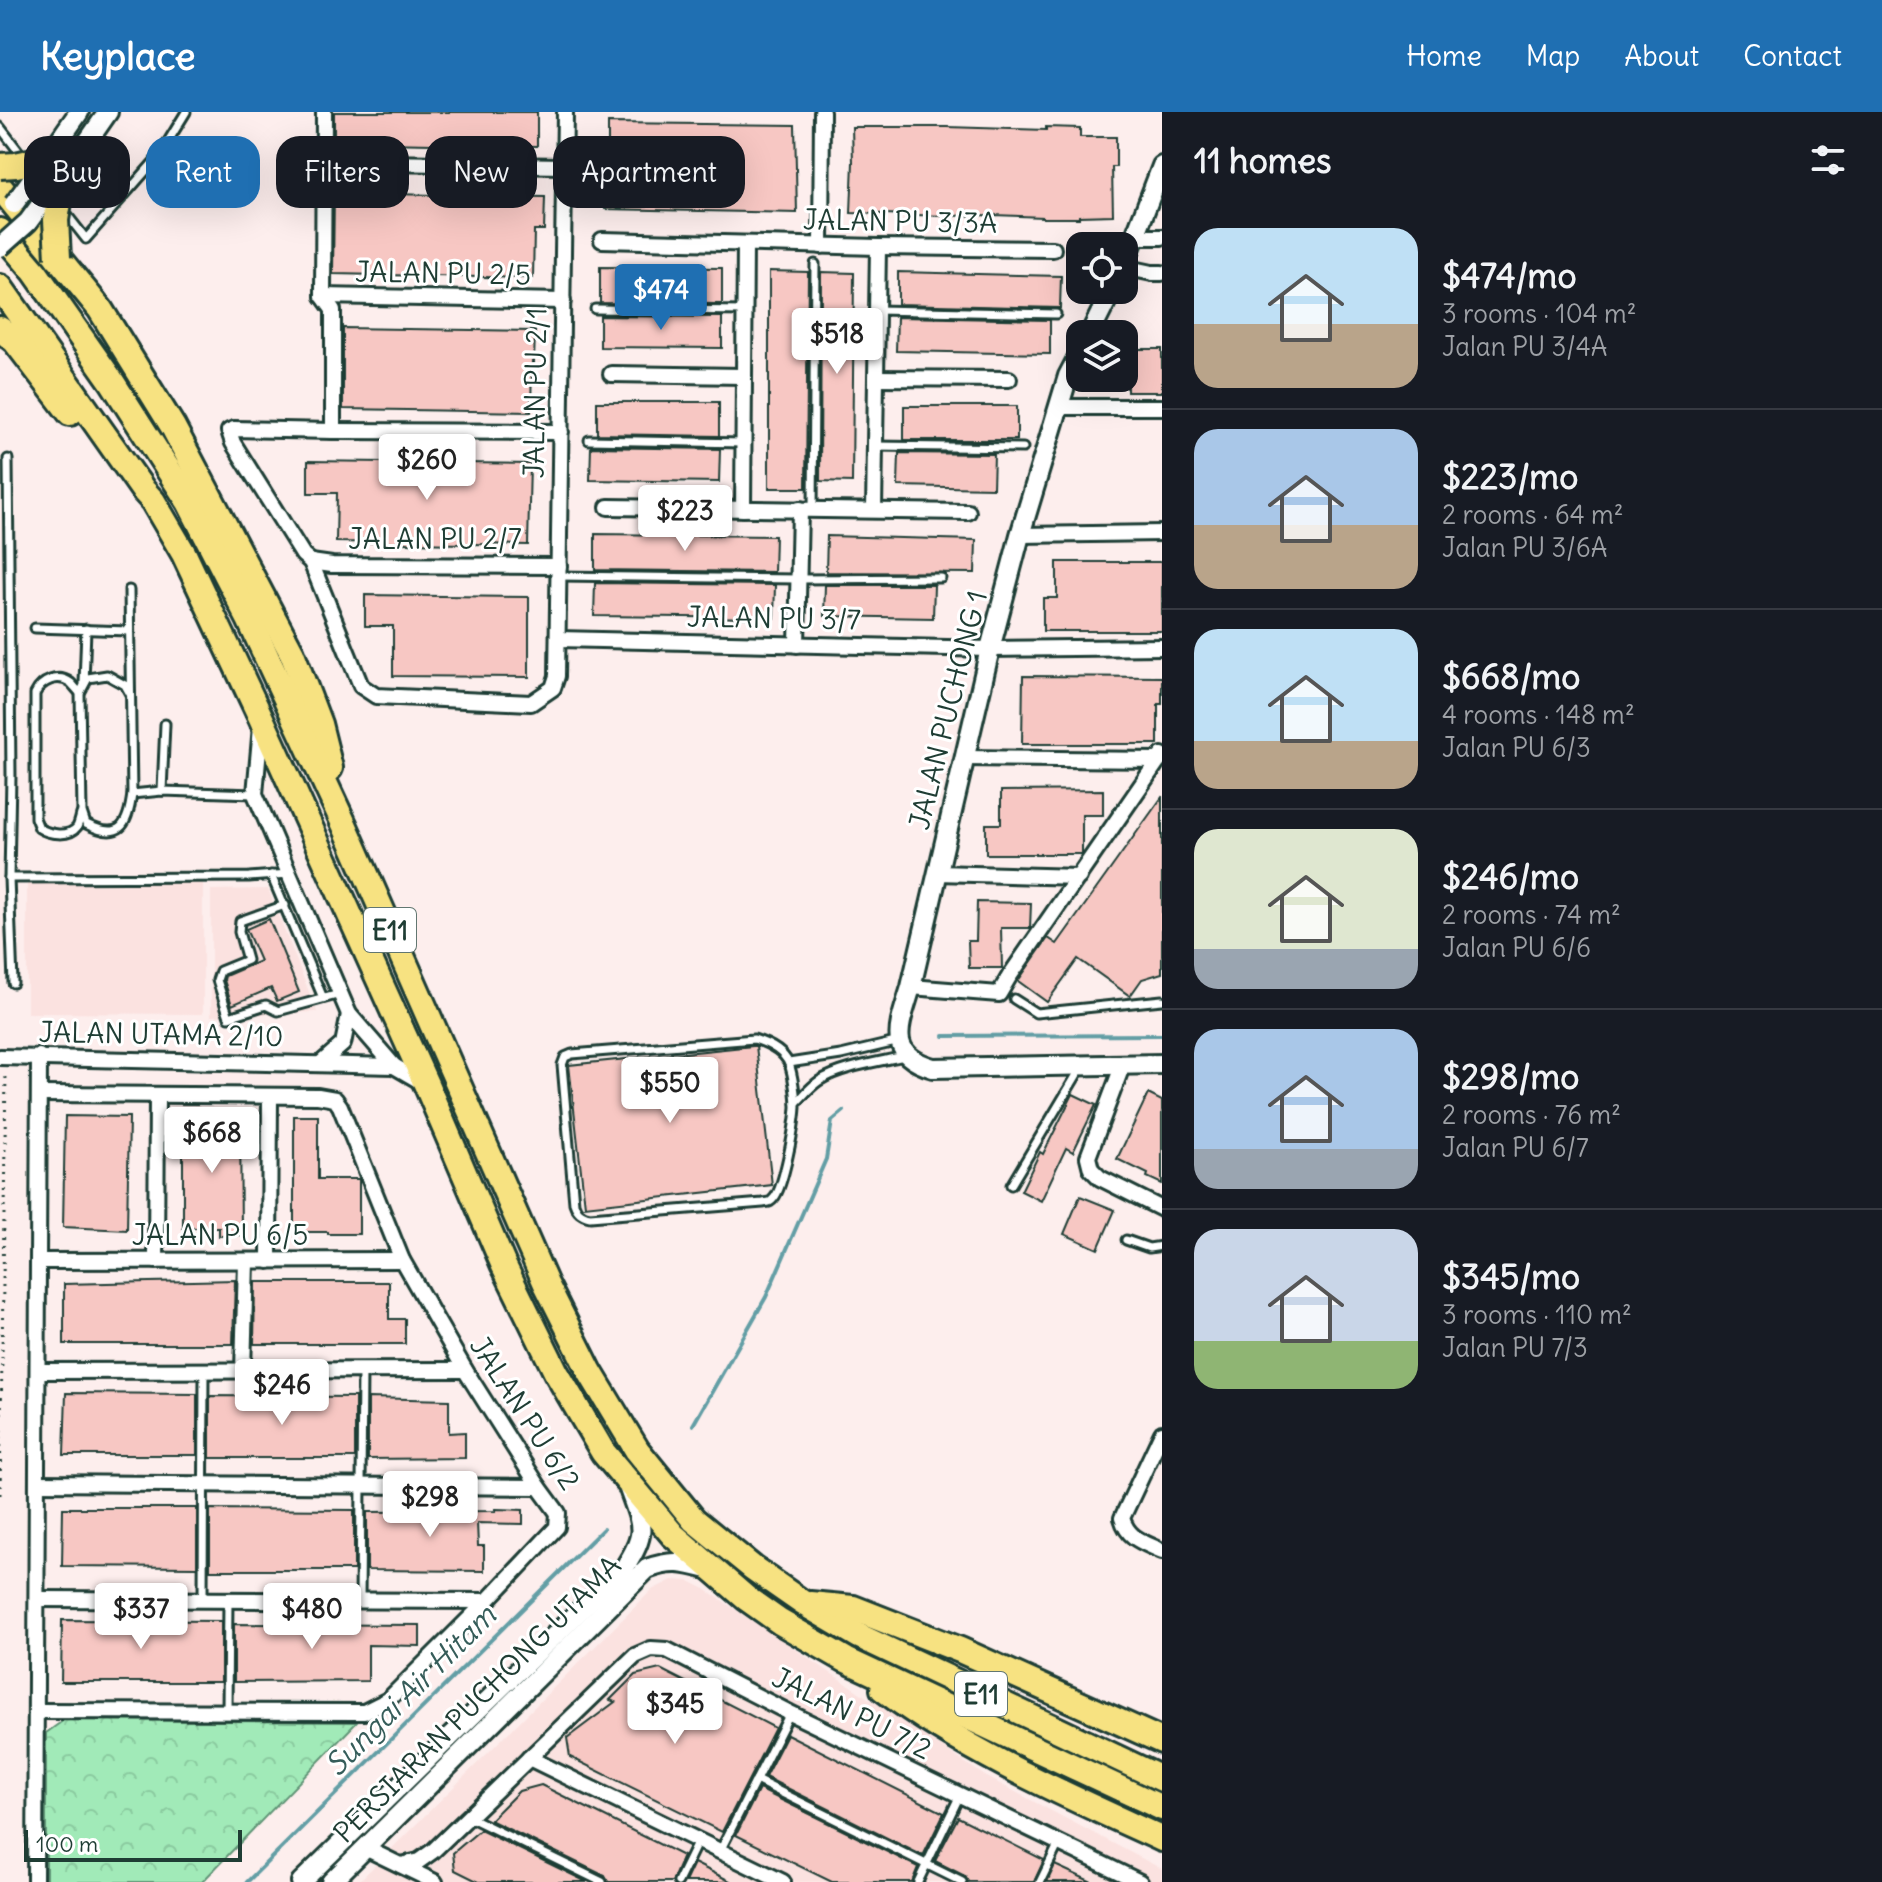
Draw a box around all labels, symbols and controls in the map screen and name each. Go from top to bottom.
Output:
text: Keyplace [40,33,195,80]
text: Home [1406,38,1482,74]
text: Map [1526,38,1580,74]
text: About [1624,38,1699,74]
text: Contact [1743,38,1842,74]
chip: Buy [24,136,130,208]
chip: Rent [146,136,260,208]
chip: Filters [276,136,409,208]
chip: New [425,136,537,208]
chip: Apartment [553,136,745,208]
icon: filters [1806,138,1850,182]
text: 11 homes [1194,139,1331,182]
street label: JALAN PU 3/3A [803,201,997,241]
map controls [1066,232,1138,392]
button: locate [1066,232,1138,304]
street label: JALAN PU 2/5 [355,253,531,293]
text: $474/mo [1442,254,1577,297]
icon: home [1258,260,1354,356]
pin: $474 [614,264,708,332]
text: $474 [633,273,689,306]
text: 3 rooms · 104 m² [1442,297,1637,330]
street label: JALAN PU 2/1 [516,307,554,479]
pin: $518 [790,308,884,376]
text: $518 [810,317,864,350]
button: layers [1066,320,1138,392]
text: Jalan PU 3/4A [1442,330,1607,363]
pin: $260 [380,434,474,502]
text: $260 [397,443,457,476]
text: $223/mo [1442,455,1578,498]
icon: home [1258,461,1354,557]
pin: $223 [638,485,732,553]
text: $223 [656,494,714,527]
text: 2 rooms · 64 m² [1442,498,1624,531]
street label: JALAN PU 2/7 [348,521,522,557]
text: Jalan PU 3/6A [1442,531,1607,564]
street label: JALAN PUCHONG 1 [901,587,995,833]
street label: JALAN PU 3/7 [687,598,862,638]
text: $668/mo [1442,655,1580,698]
icon: home [1258,661,1354,757]
text: 4 rooms · 148 m² [1442,698,1635,731]
text: Jalan PU 6/3 [1442,731,1591,764]
text: $246/mo [1442,855,1579,898]
icon: home [1258,861,1354,957]
text: 2 rooms · 74 m² [1442,898,1621,931]
road number: E11 [364,908,416,952]
text: Jalan PU 6/6 [1442,931,1591,964]
street label: JALAN UTAMA 2/10 [38,1014,284,1054]
text: $298/mo [1442,1055,1579,1098]
pin: $550 [623,1057,717,1125]
icon: home [1258,1061,1354,1157]
text: $550 [639,1066,701,1099]
text: 2 rooms · 76 m² [1442,1098,1621,1131]
pin: $668 [165,1107,259,1175]
text: $668 [182,1116,242,1149]
text: Jalan PU 6/7 [1442,1131,1589,1164]
street label: JALAN PU 6/5 [132,1217,308,1253]
text: $345/mo [1442,1255,1580,1298]
icon: home [1258,1261,1354,1357]
text: 3 rooms · 110 m² [1442,1298,1632,1331]
street label: JALAN PU 6/2 [462,1329,588,1497]
text: Jalan PU 7/3 [1442,1331,1588,1364]
pin: $246 [235,1359,329,1427]
text: $246 [253,1368,311,1401]
pin: $298 [383,1471,477,1539]
text: $298 [401,1480,459,1513]
street label: PERSIARAN PUCHONG UTAMA [326,1548,628,1850]
pin: $337 [94,1583,188,1651]
pin: $480 [265,1583,359,1651]
text: $337 [113,1592,169,1625]
text: $480 [281,1592,343,1625]
water label: Sungai Air Hitam [316,1596,504,1784]
street label: JALAN PU 7/2 [766,1659,938,1767]
road number: E11 [955,1672,1007,1716]
pin: $345 [628,1678,722,1746]
text: $345 [645,1687,705,1720]
scale bar [24,1826,242,1862]
text: 100 m [36,1830,98,1858]

